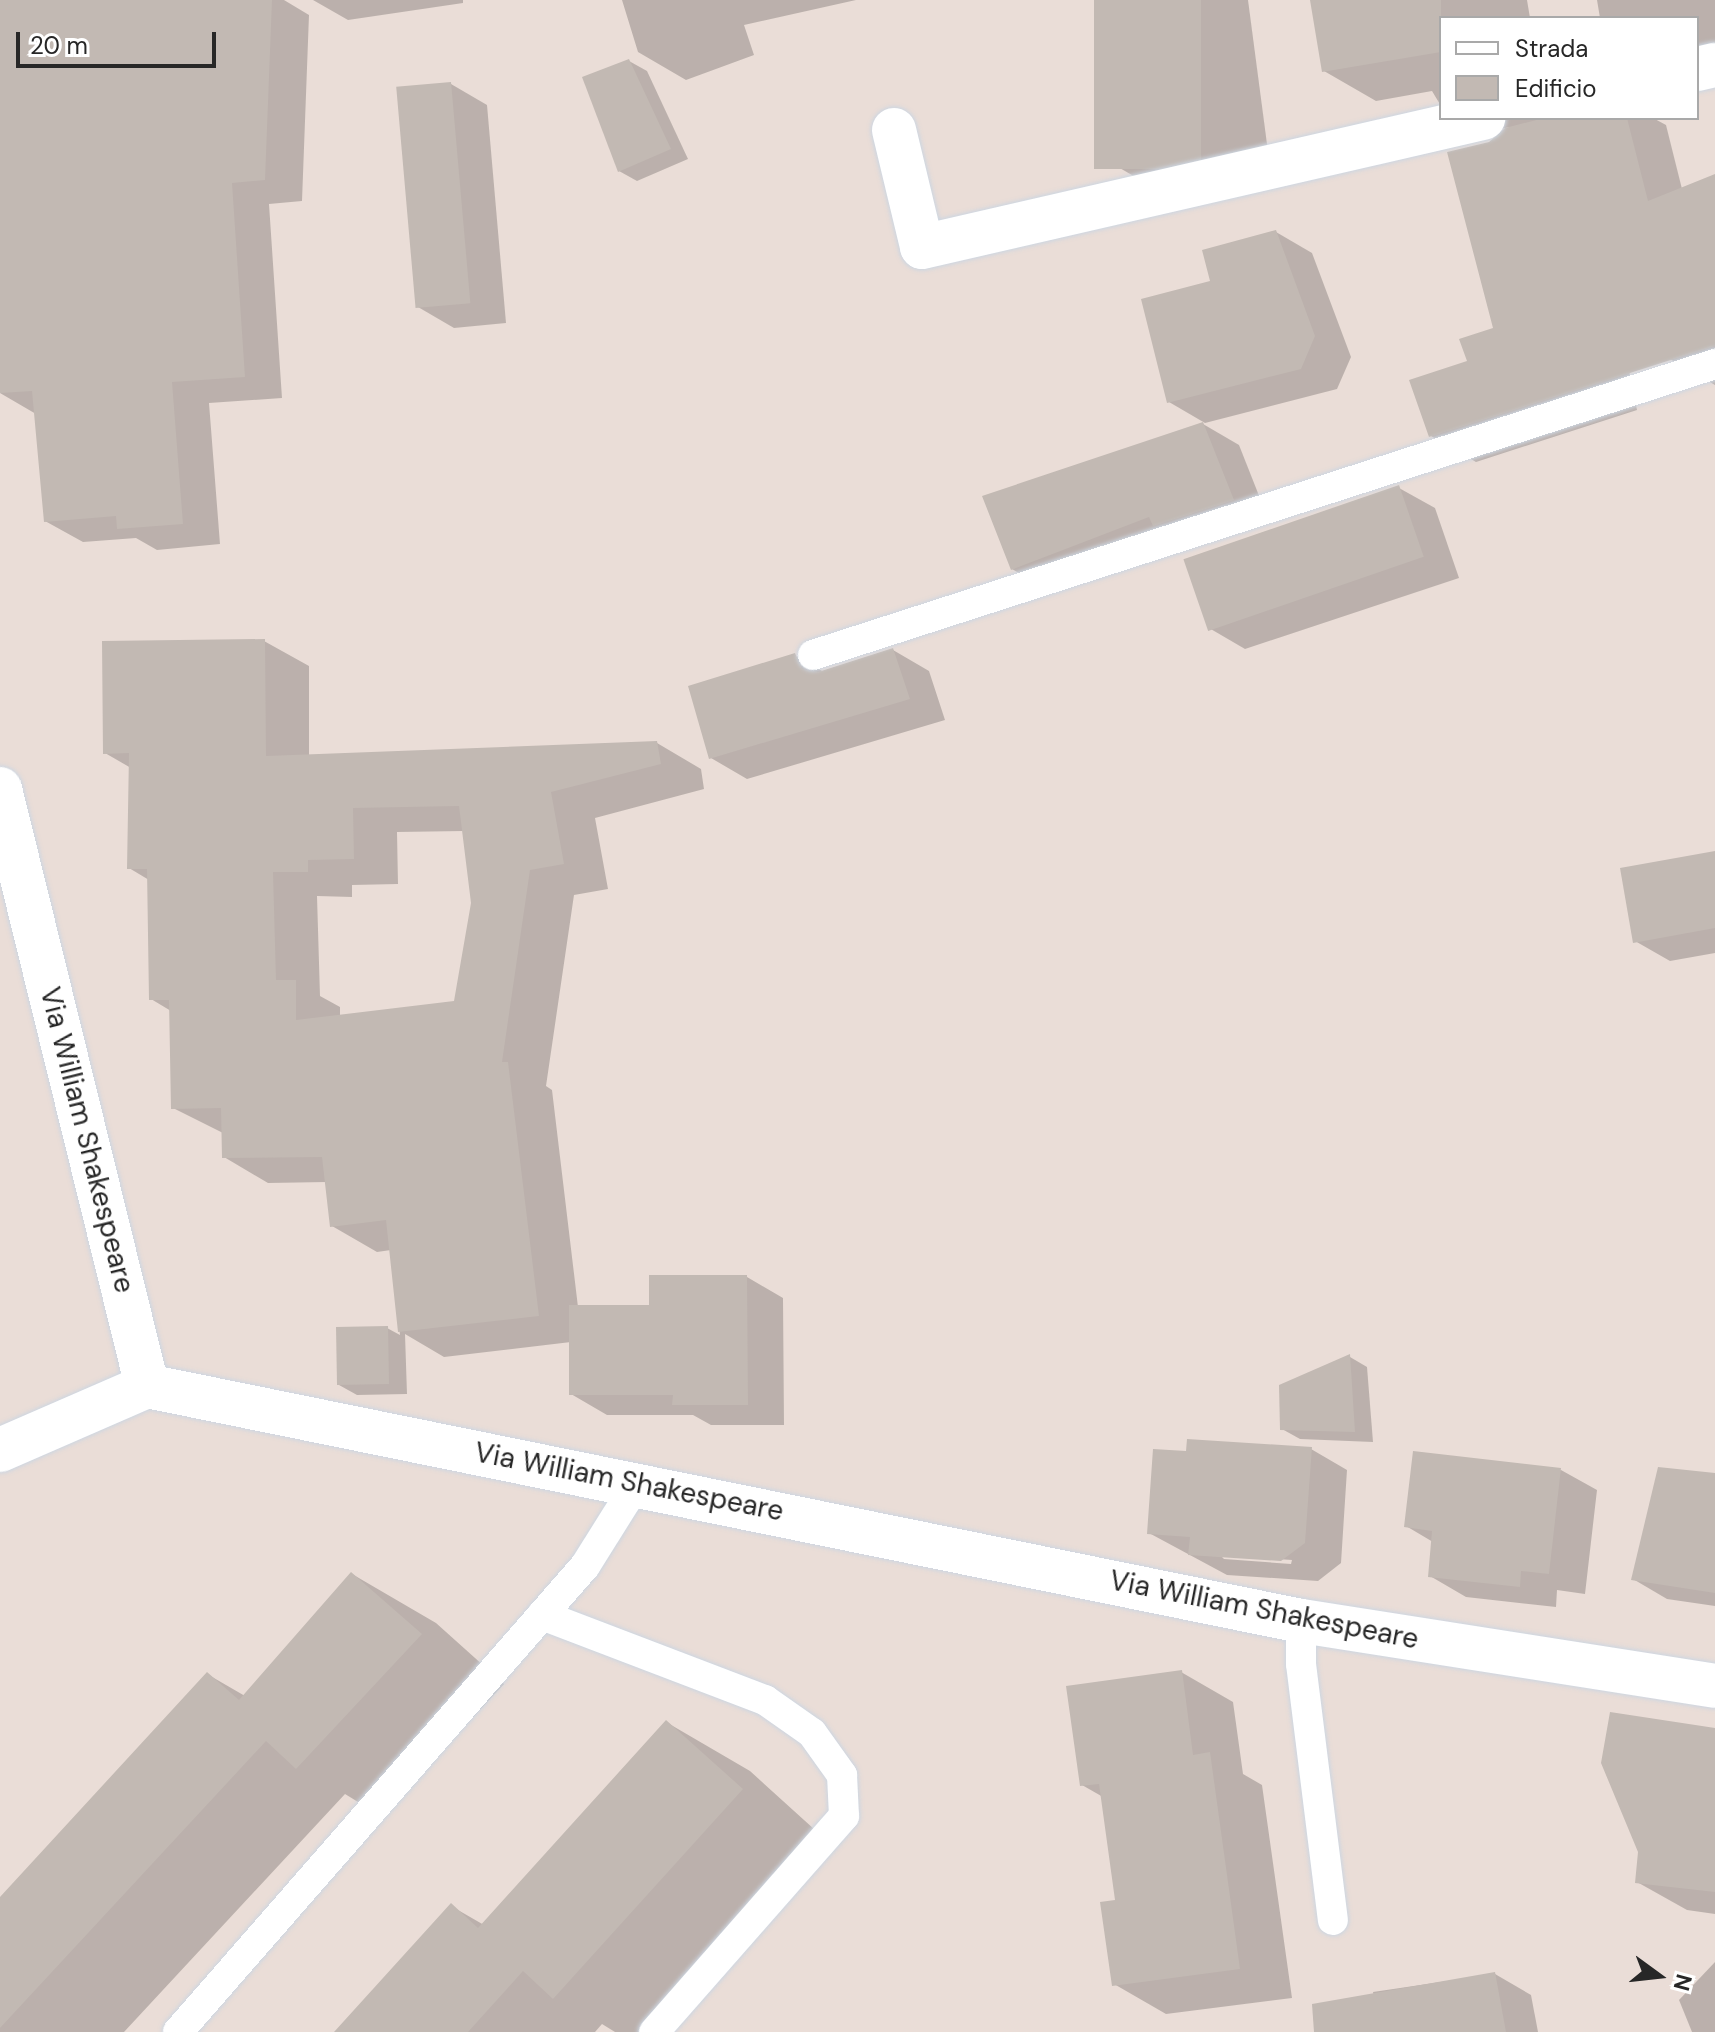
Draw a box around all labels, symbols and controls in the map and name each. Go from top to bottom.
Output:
scale bar [20,16,220,66]
legend [1439,16,1699,120]
text: 20 m [30,30,88,61]
text: Strada [1515,33,1588,64]
text: Edificio [1515,73,1597,104]
street label: Via William Shakespeare [33,984,141,1296]
street label: Via William Shakespeare [472,1436,786,1528]
street label: Via William Shakespeare [1107,1564,1421,1656]
north arrow [1619,1936,1699,2016]
text: N [1667,1971,1699,1994]

